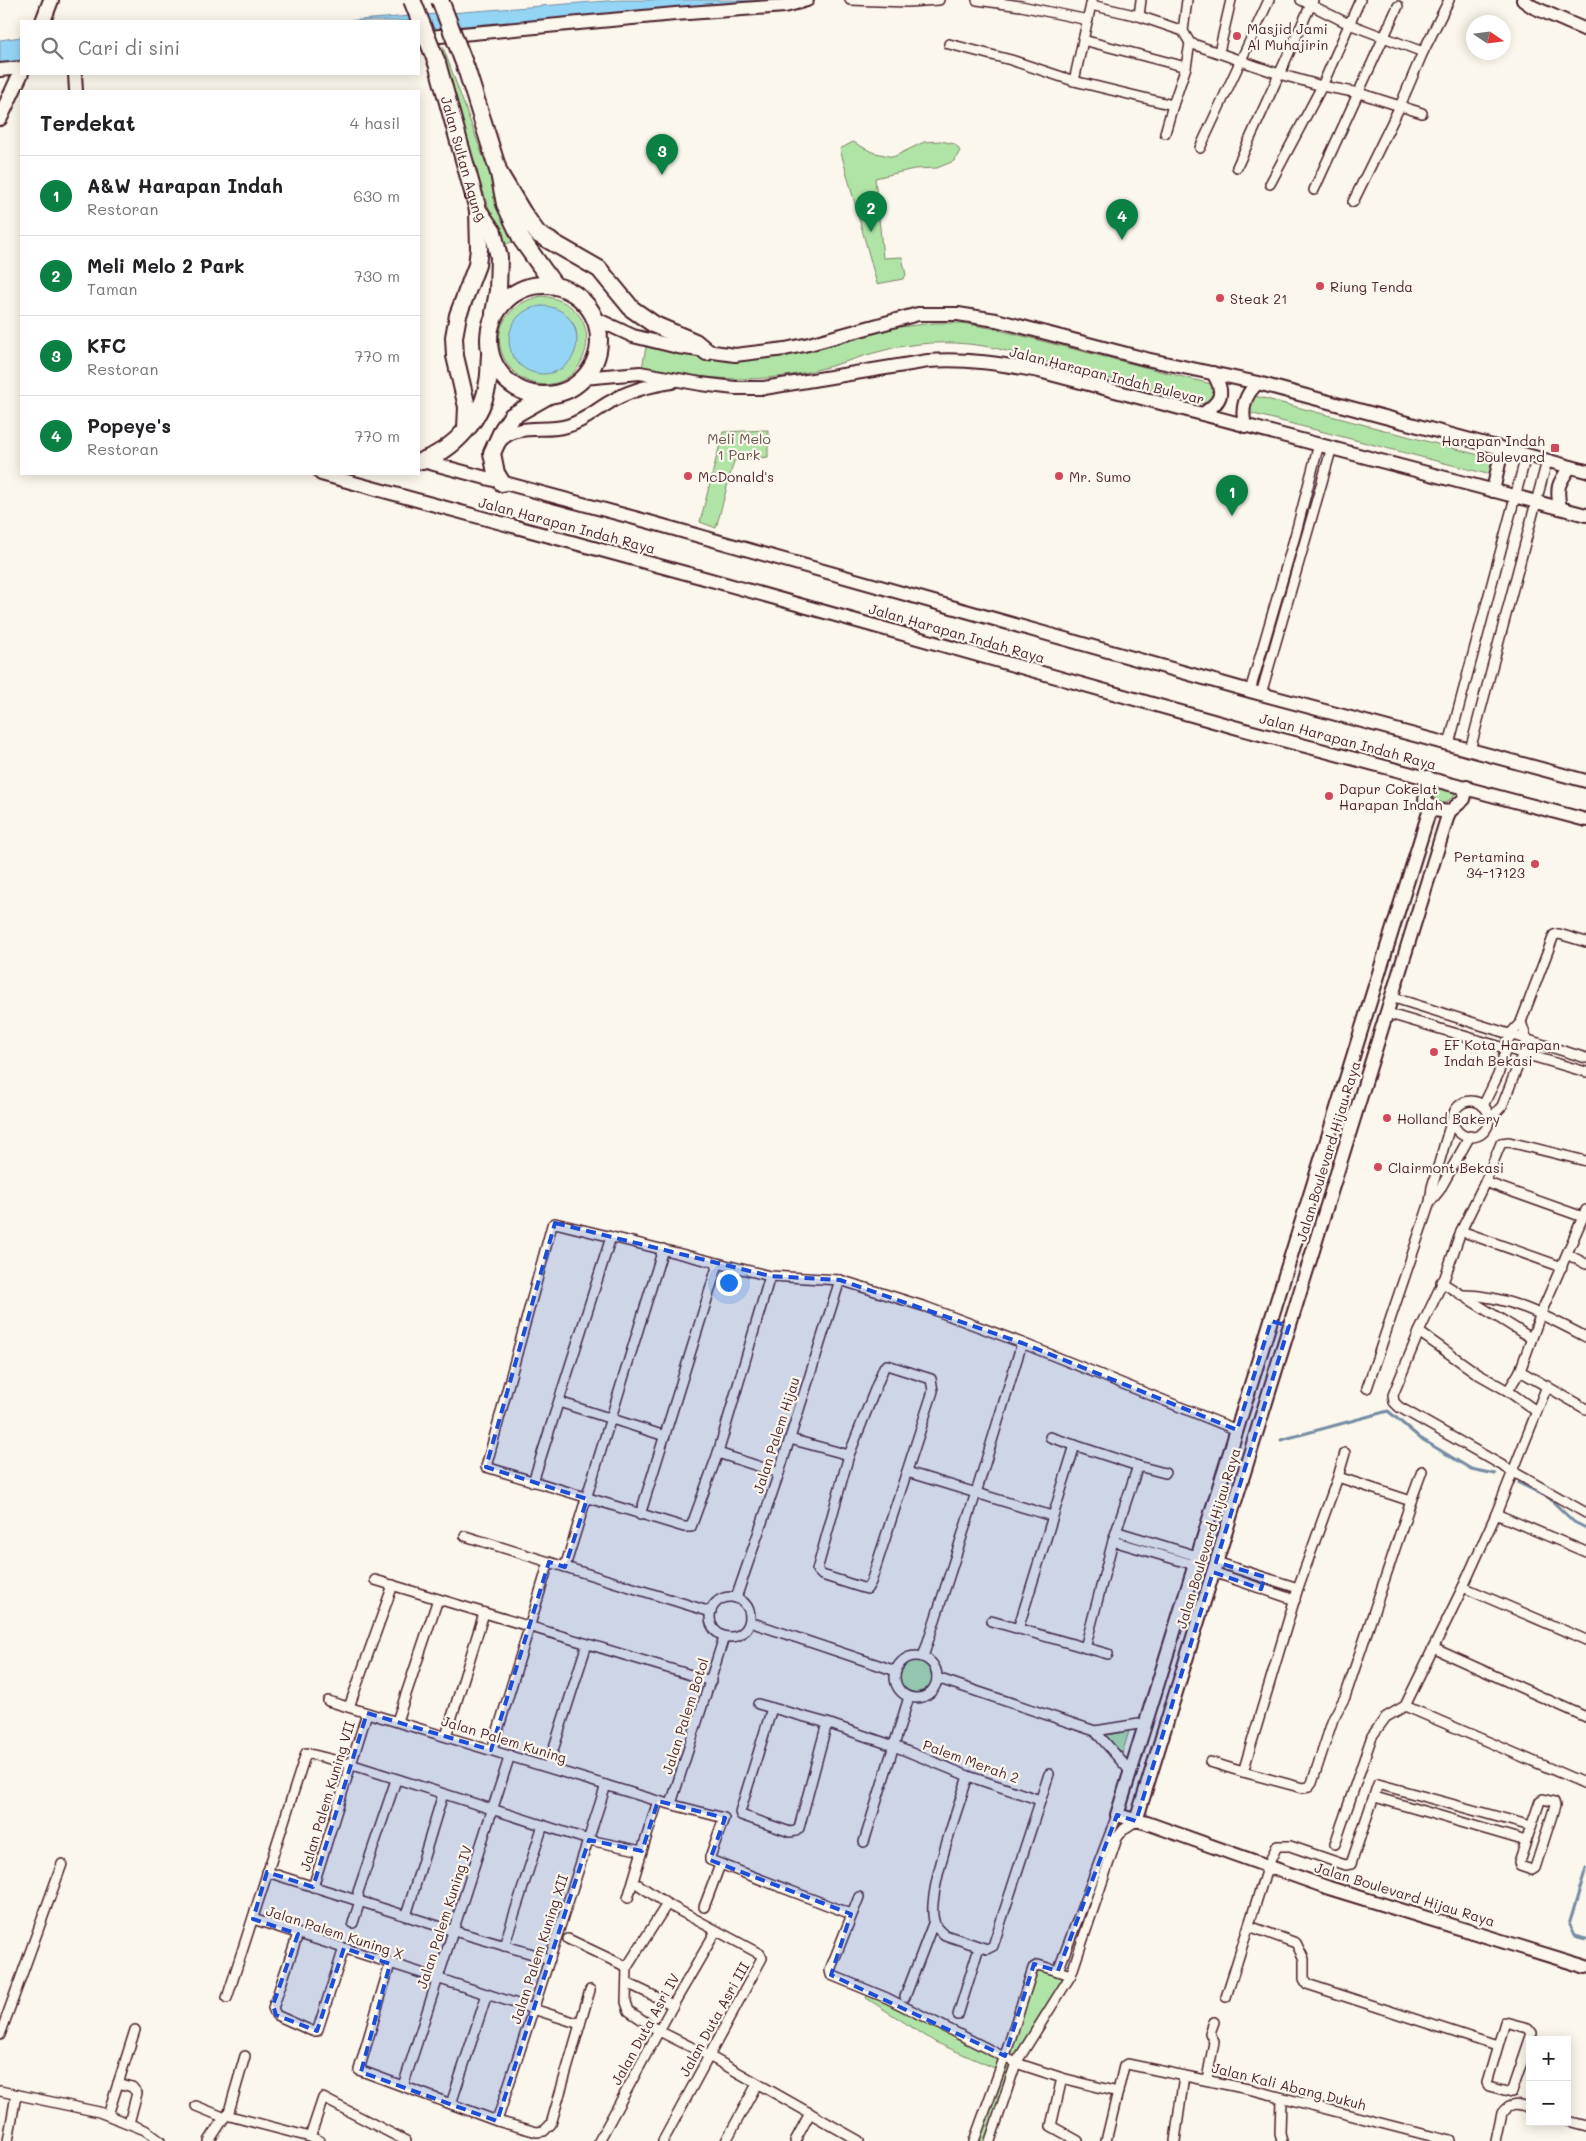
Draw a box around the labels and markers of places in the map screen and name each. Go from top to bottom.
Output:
place label: Masjid Jami Al Muhajirin [1247,19,1328,54]
marker: Masjid Jami Al Muhajirin [1231,30,1243,42]
pin: 3 [646,134,678,175]
pin: 2 [855,191,887,232]
pin: 4 [1106,199,1138,240]
place label: Riung Tenda [1330,277,1413,296]
marker: Riung Tenda [1314,280,1326,292]
place label: Steak 21 [1230,289,1287,308]
marker: Steak 21 [1214,292,1226,304]
place label: Harapan Indah Boulevard [1442,431,1545,466]
marker: Harapan Indah Boulevard [1549,442,1561,454]
place label: McDonald's [698,467,774,486]
place label: Mr. Sumo [1069,467,1131,486]
marker: McDonald's [682,470,694,482]
marker: Mr. Sumo [1053,470,1065,482]
pin: 1 [1216,475,1248,516]
place label: Dapur Cokelat Harapan Indah [1339,779,1443,814]
marker: Dapur Cokelat Harapan Indah [1323,790,1335,802]
place label: Pertamina 34-17123 [1454,847,1525,882]
marker: Pertamina 34-17123 [1529,858,1541,870]
place label: EF Kota Harapan Indah Bekasi [1444,1035,1560,1070]
marker: EF Kota Harapan Indah Bekasi [1428,1046,1440,1058]
place label: Holland Bakery [1397,1109,1500,1128]
marker: Holland Bakery [1381,1112,1393,1124]
place label: Clairmont Bekasi [1388,1158,1504,1177]
marker: Clairmont Bekasi [1372,1161,1384,1173]

